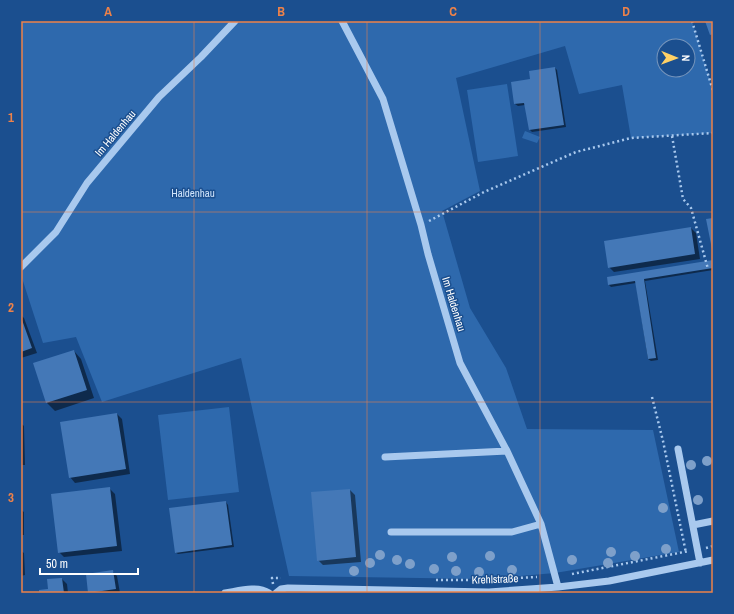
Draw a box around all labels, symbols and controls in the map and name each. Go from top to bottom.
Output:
text: A [104,3,112,20]
text: B [277,3,285,20]
text: C [449,3,457,20]
text: D [622,3,630,20]
north arrow [656,38,696,78]
text: N [679,55,693,62]
street label: Im Haldenhau [92,107,138,159]
text: 1 [8,109,14,126]
park label: Haldenhau [171,186,215,200]
street label: Im Haldenhau [439,275,469,333]
text: 2 [8,299,14,316]
text: 3 [8,489,14,506]
scale bar [40,550,138,576]
text: 50 m [46,556,68,572]
street label: Krehlstraße [471,571,519,587]

